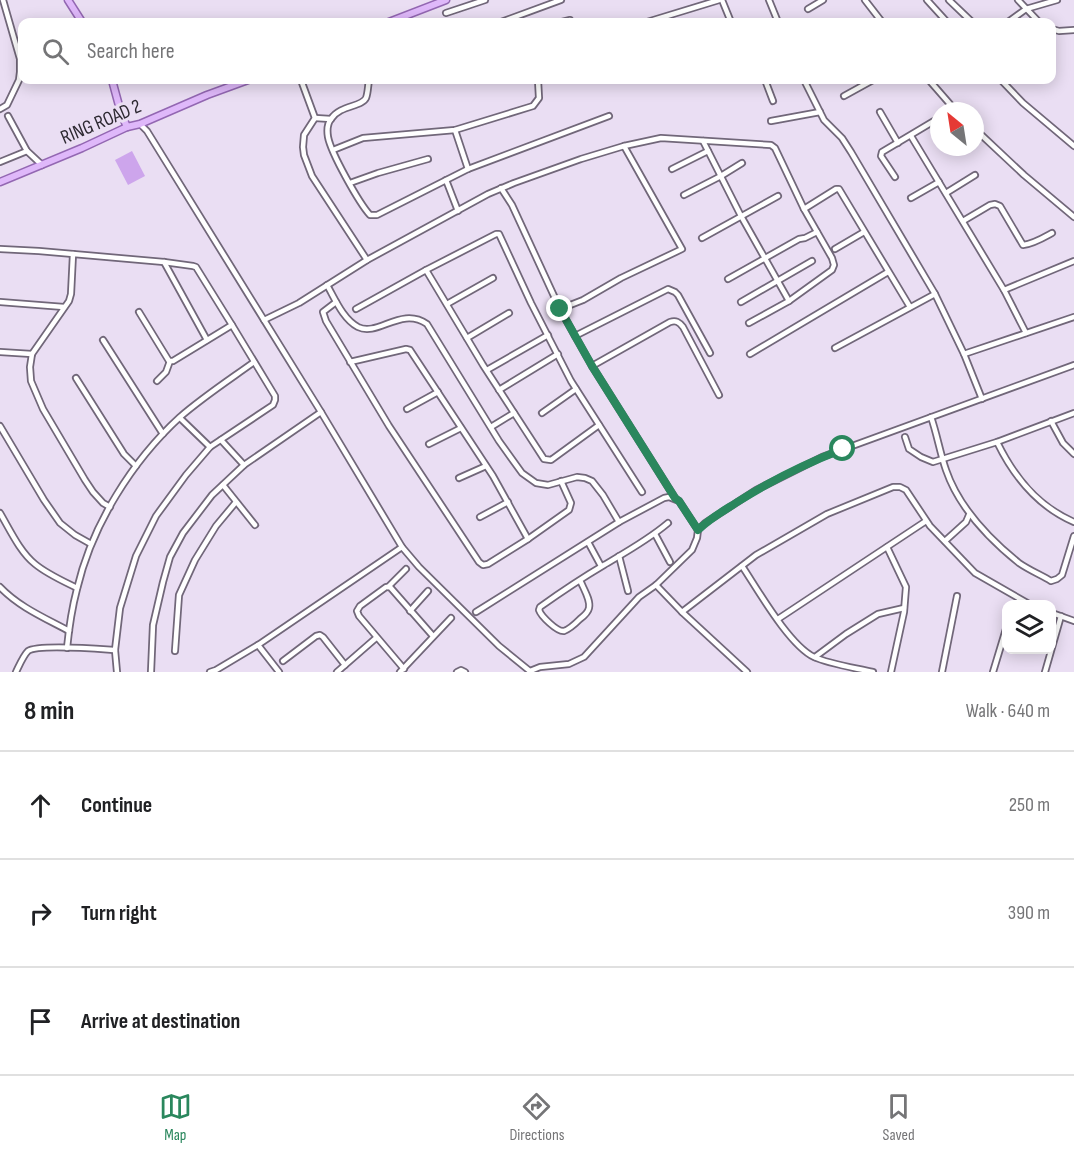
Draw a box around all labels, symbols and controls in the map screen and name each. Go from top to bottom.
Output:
search box [18,18,1056,84]
icon: search [39,35,72,68]
text: Search here [87,38,174,65]
street label: RING ROAD 2 [57,94,145,150]
north arrow [930,102,984,156]
route end [546,295,572,321]
route start [829,435,855,461]
map controls [1002,600,1056,654]
button: layers [1002,600,1056,654]
text: 8 min [24,696,74,727]
text: Walk · 640 m [966,699,1050,723]
icon: ahead [24,789,57,822]
text: Continue [81,792,152,819]
text: 250 m [1009,793,1050,817]
icon: right [24,897,57,930]
text: Turn right [81,900,157,927]
text: 390 m [1008,901,1050,925]
icon: arrive [24,1005,57,1038]
text: Arrive at destination [81,1008,240,1035]
tab: Map [159,1090,192,1145]
tab: Directions [509,1090,565,1145]
tab: Saved [882,1090,915,1145]

